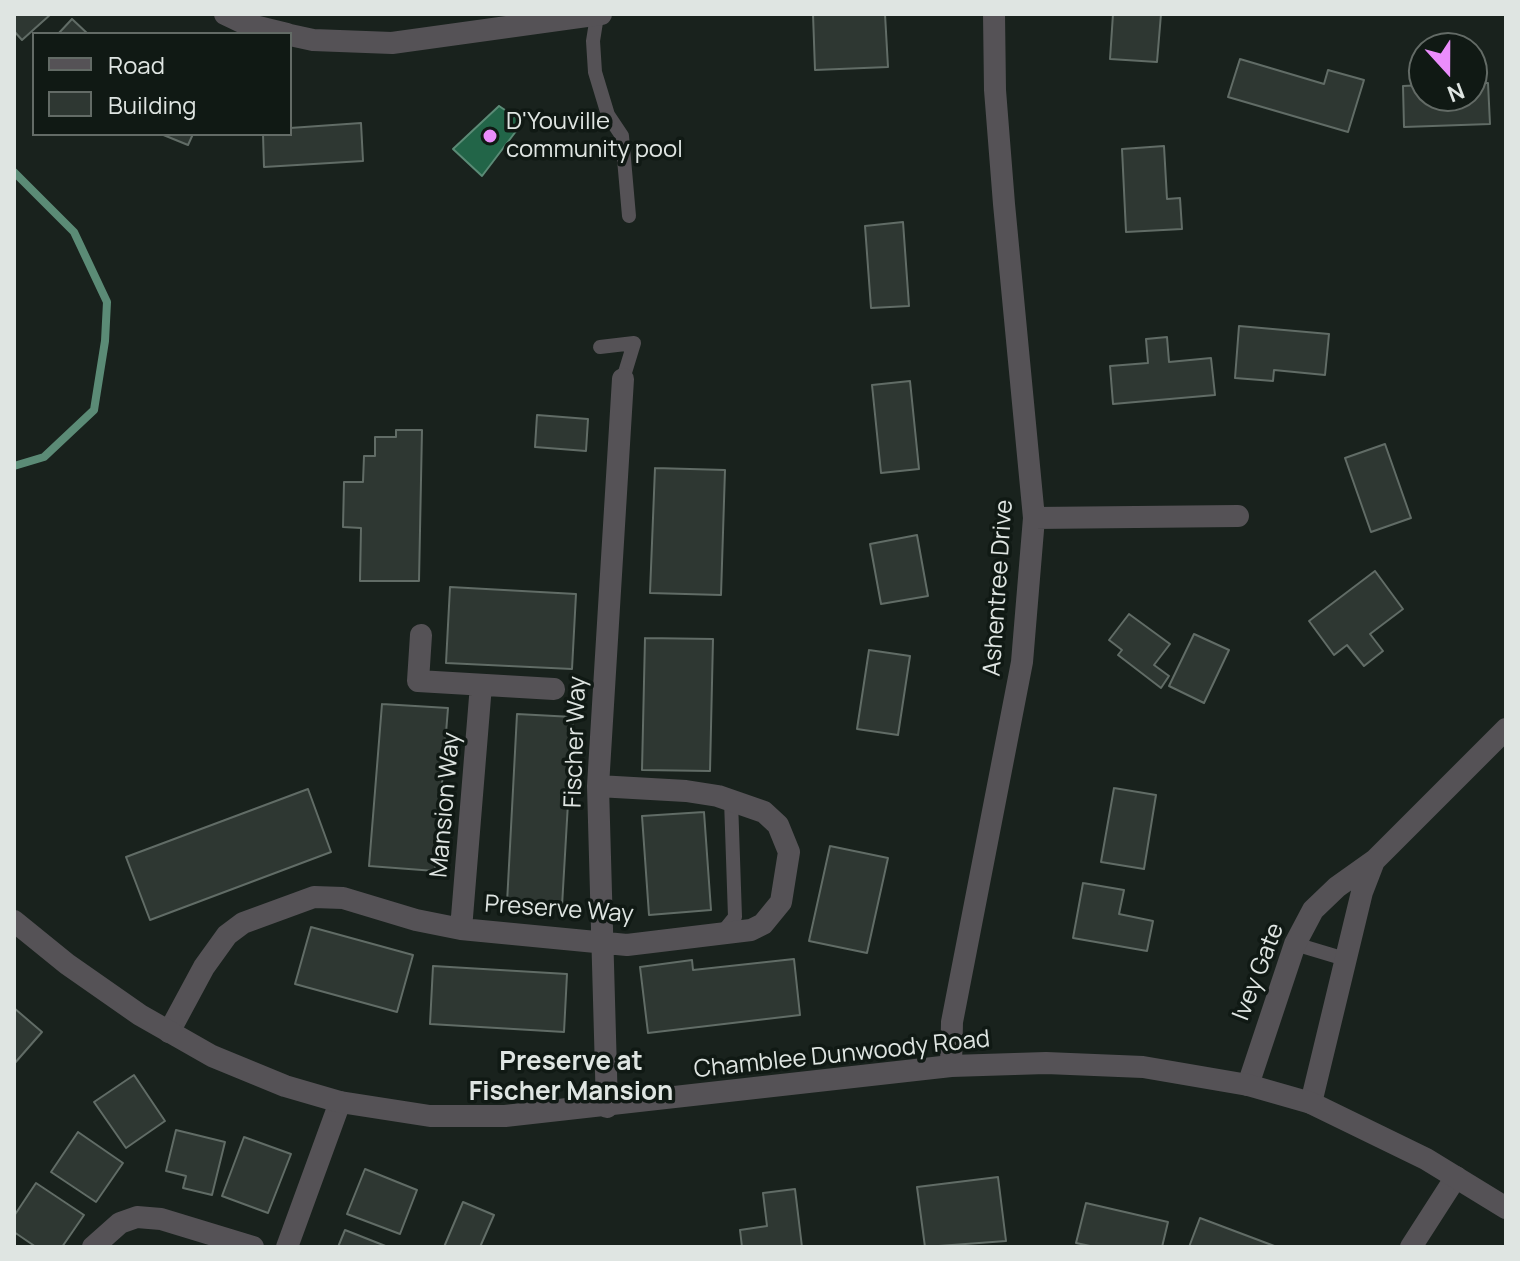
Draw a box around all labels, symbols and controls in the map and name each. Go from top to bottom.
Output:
legend [32,32,292,136]
north arrow [1408,32,1488,112]
text: Road [108,48,165,81]
text: N [1443,76,1469,109]
text: Building [108,88,196,121]
place label: D'Youville community pool [506,108,683,164]
marker: D'Youville community pool [481,127,499,145]
street label: Ashentree Drive [978,499,1020,677]
street label: Fischer Way [559,676,593,808]
street label: Mansion Way [425,731,467,879]
street label: Preserve Way [483,890,635,930]
street label: Ivey Gate [1227,919,1291,1025]
street label: Chamblee Dunwoody Road [693,1025,991,1085]
district label: Preserve at Fischer Mansion [469,1047,673,1108]

